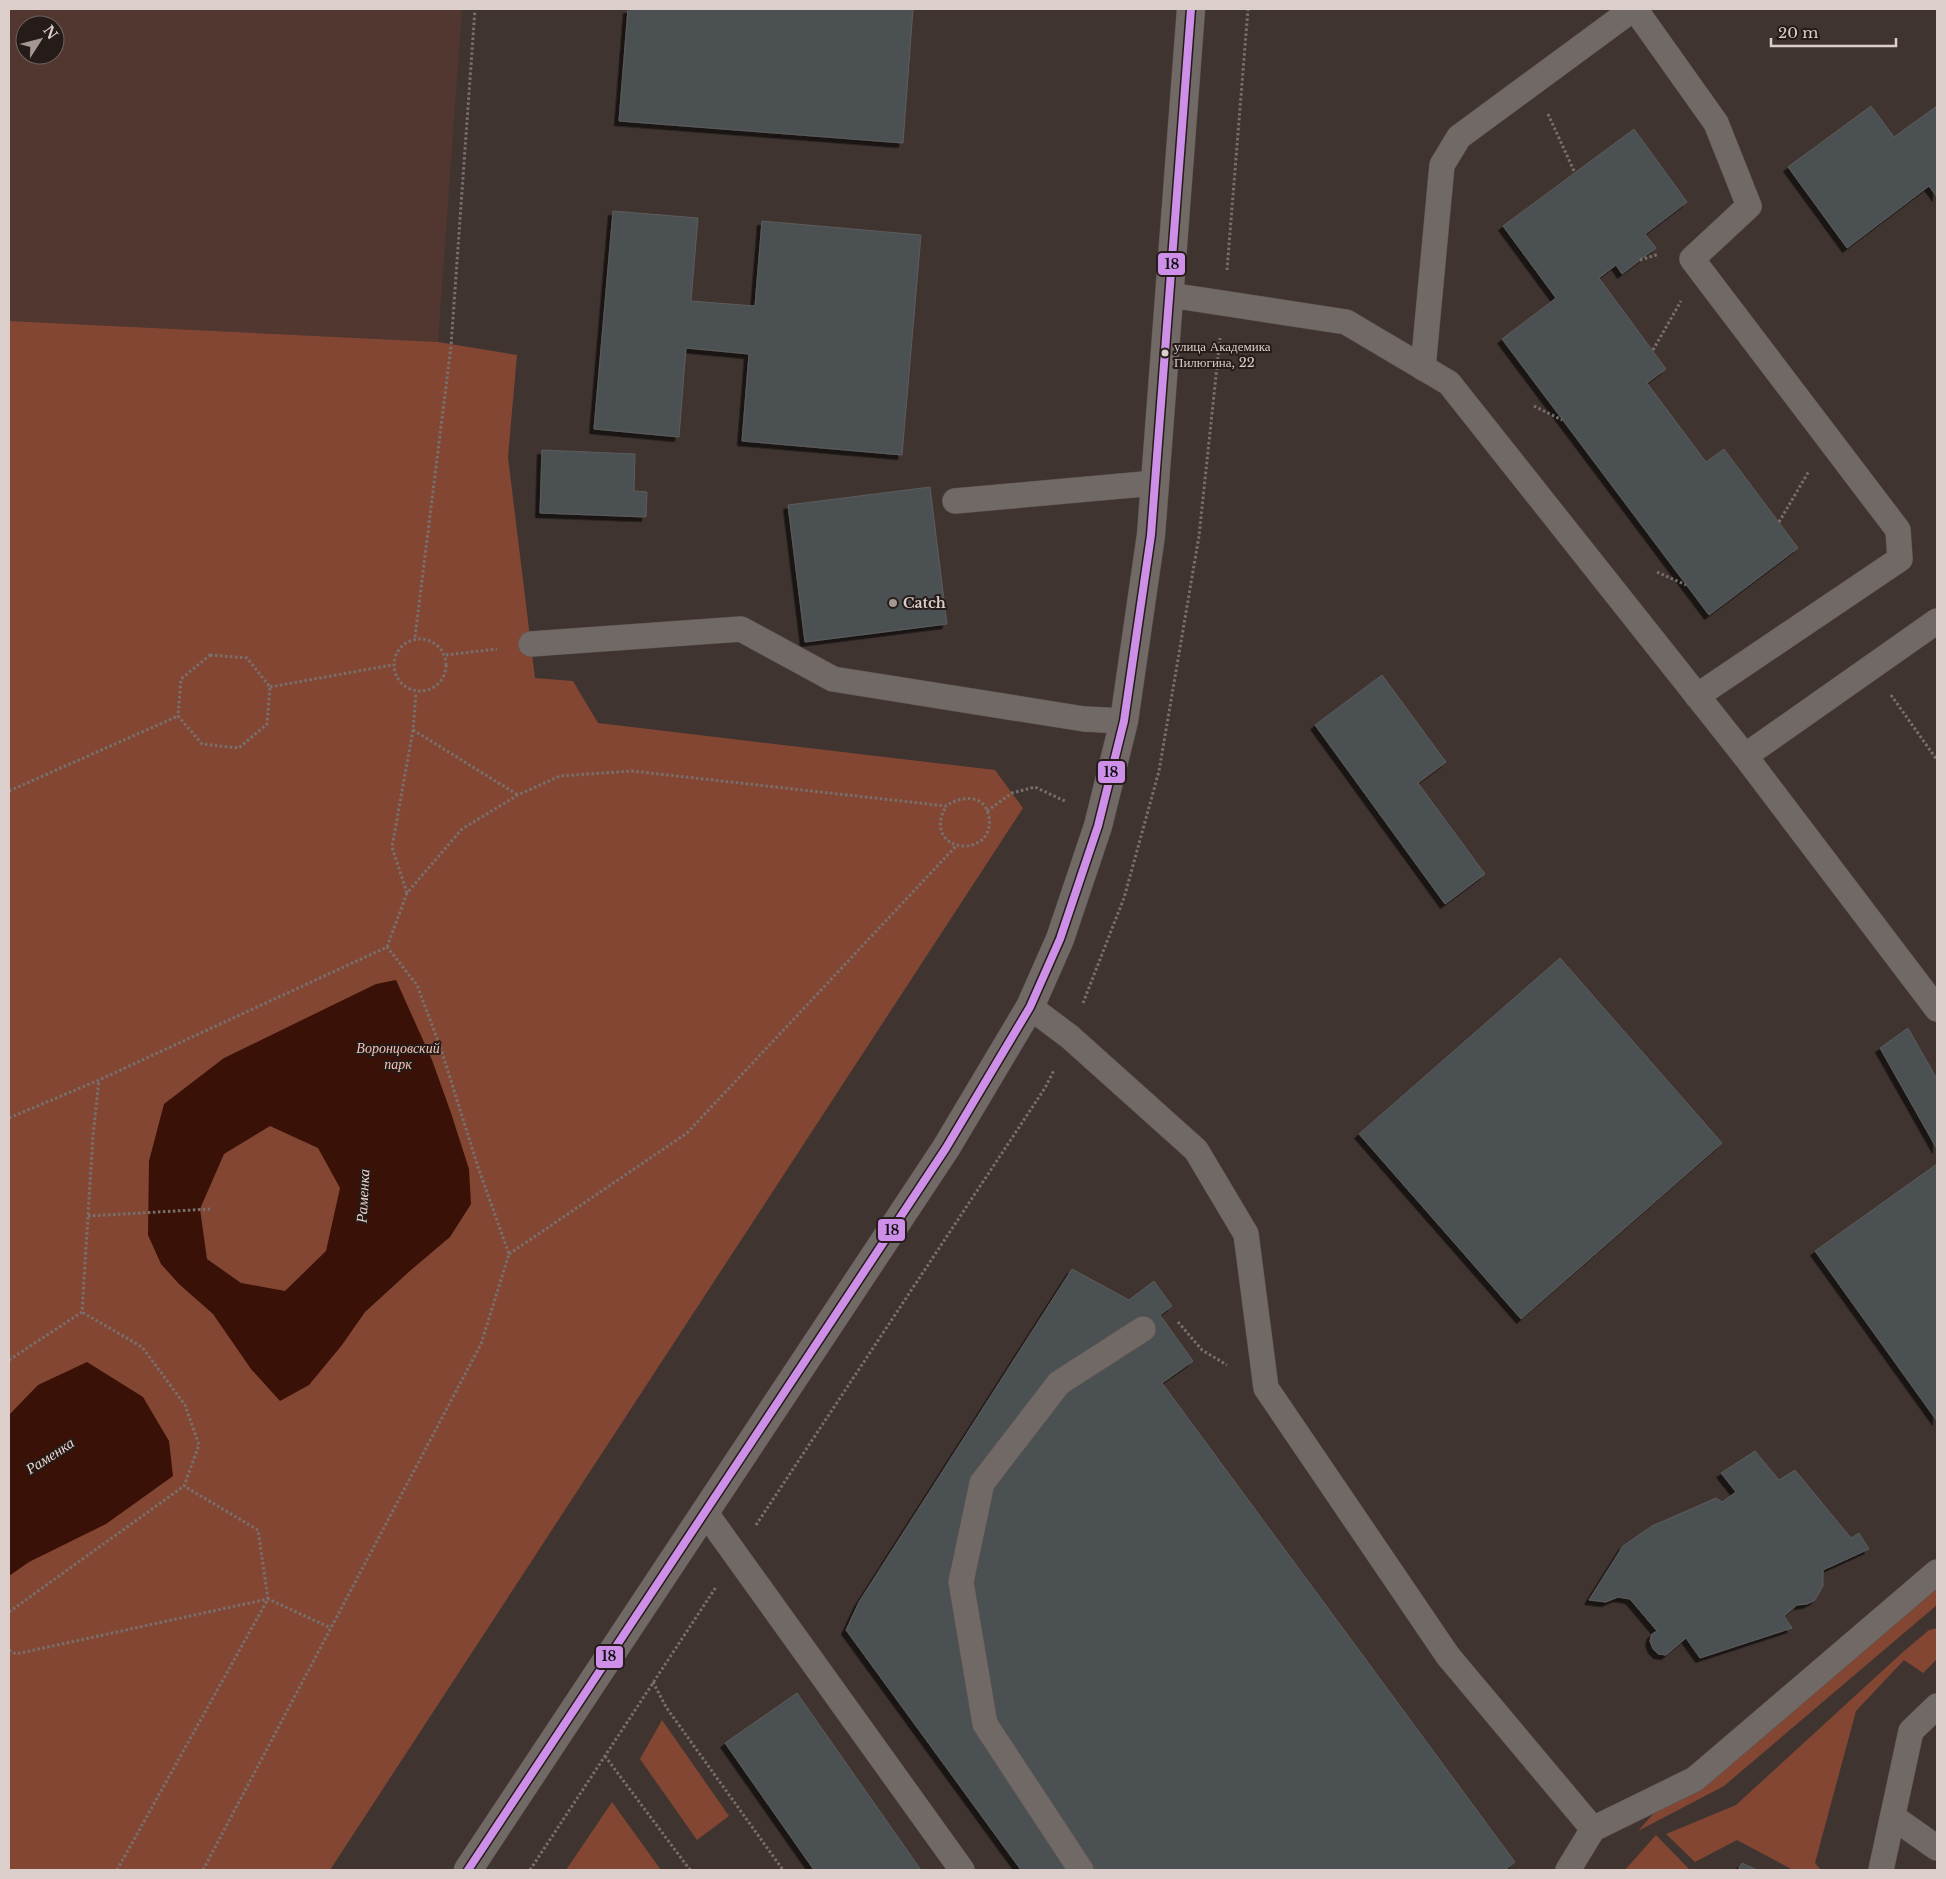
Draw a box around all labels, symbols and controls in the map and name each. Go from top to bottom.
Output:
north arrow [15,15,65,65]
scale bar [1771,15,1896,47]
text: N [39,22,62,43]
text: 20 m [1778,23,1818,42]
line badge: 18 [1157,252,1186,276]
text: 18 [1165,255,1180,273]
place label: улица Академика Пилюгина, 22 [1174,338,1271,371]
marker: улица Академика Пилюгина, 22 [1160,348,1170,358]
place label: Catch [903,594,946,612]
marker: Catch [887,597,899,609]
line badge: 18 [1097,760,1126,784]
text: 18 [1104,763,1119,781]
park label: Воронцовский парк [356,1039,440,1073]
water label: Раменка [352,1169,373,1224]
line badge: 18 [877,1218,906,1242]
text: 18 [885,1221,900,1239]
water label: Раменка [21,1433,78,1479]
line badge: 18 [595,1645,624,1669]
text: 18 [602,1647,617,1665]

